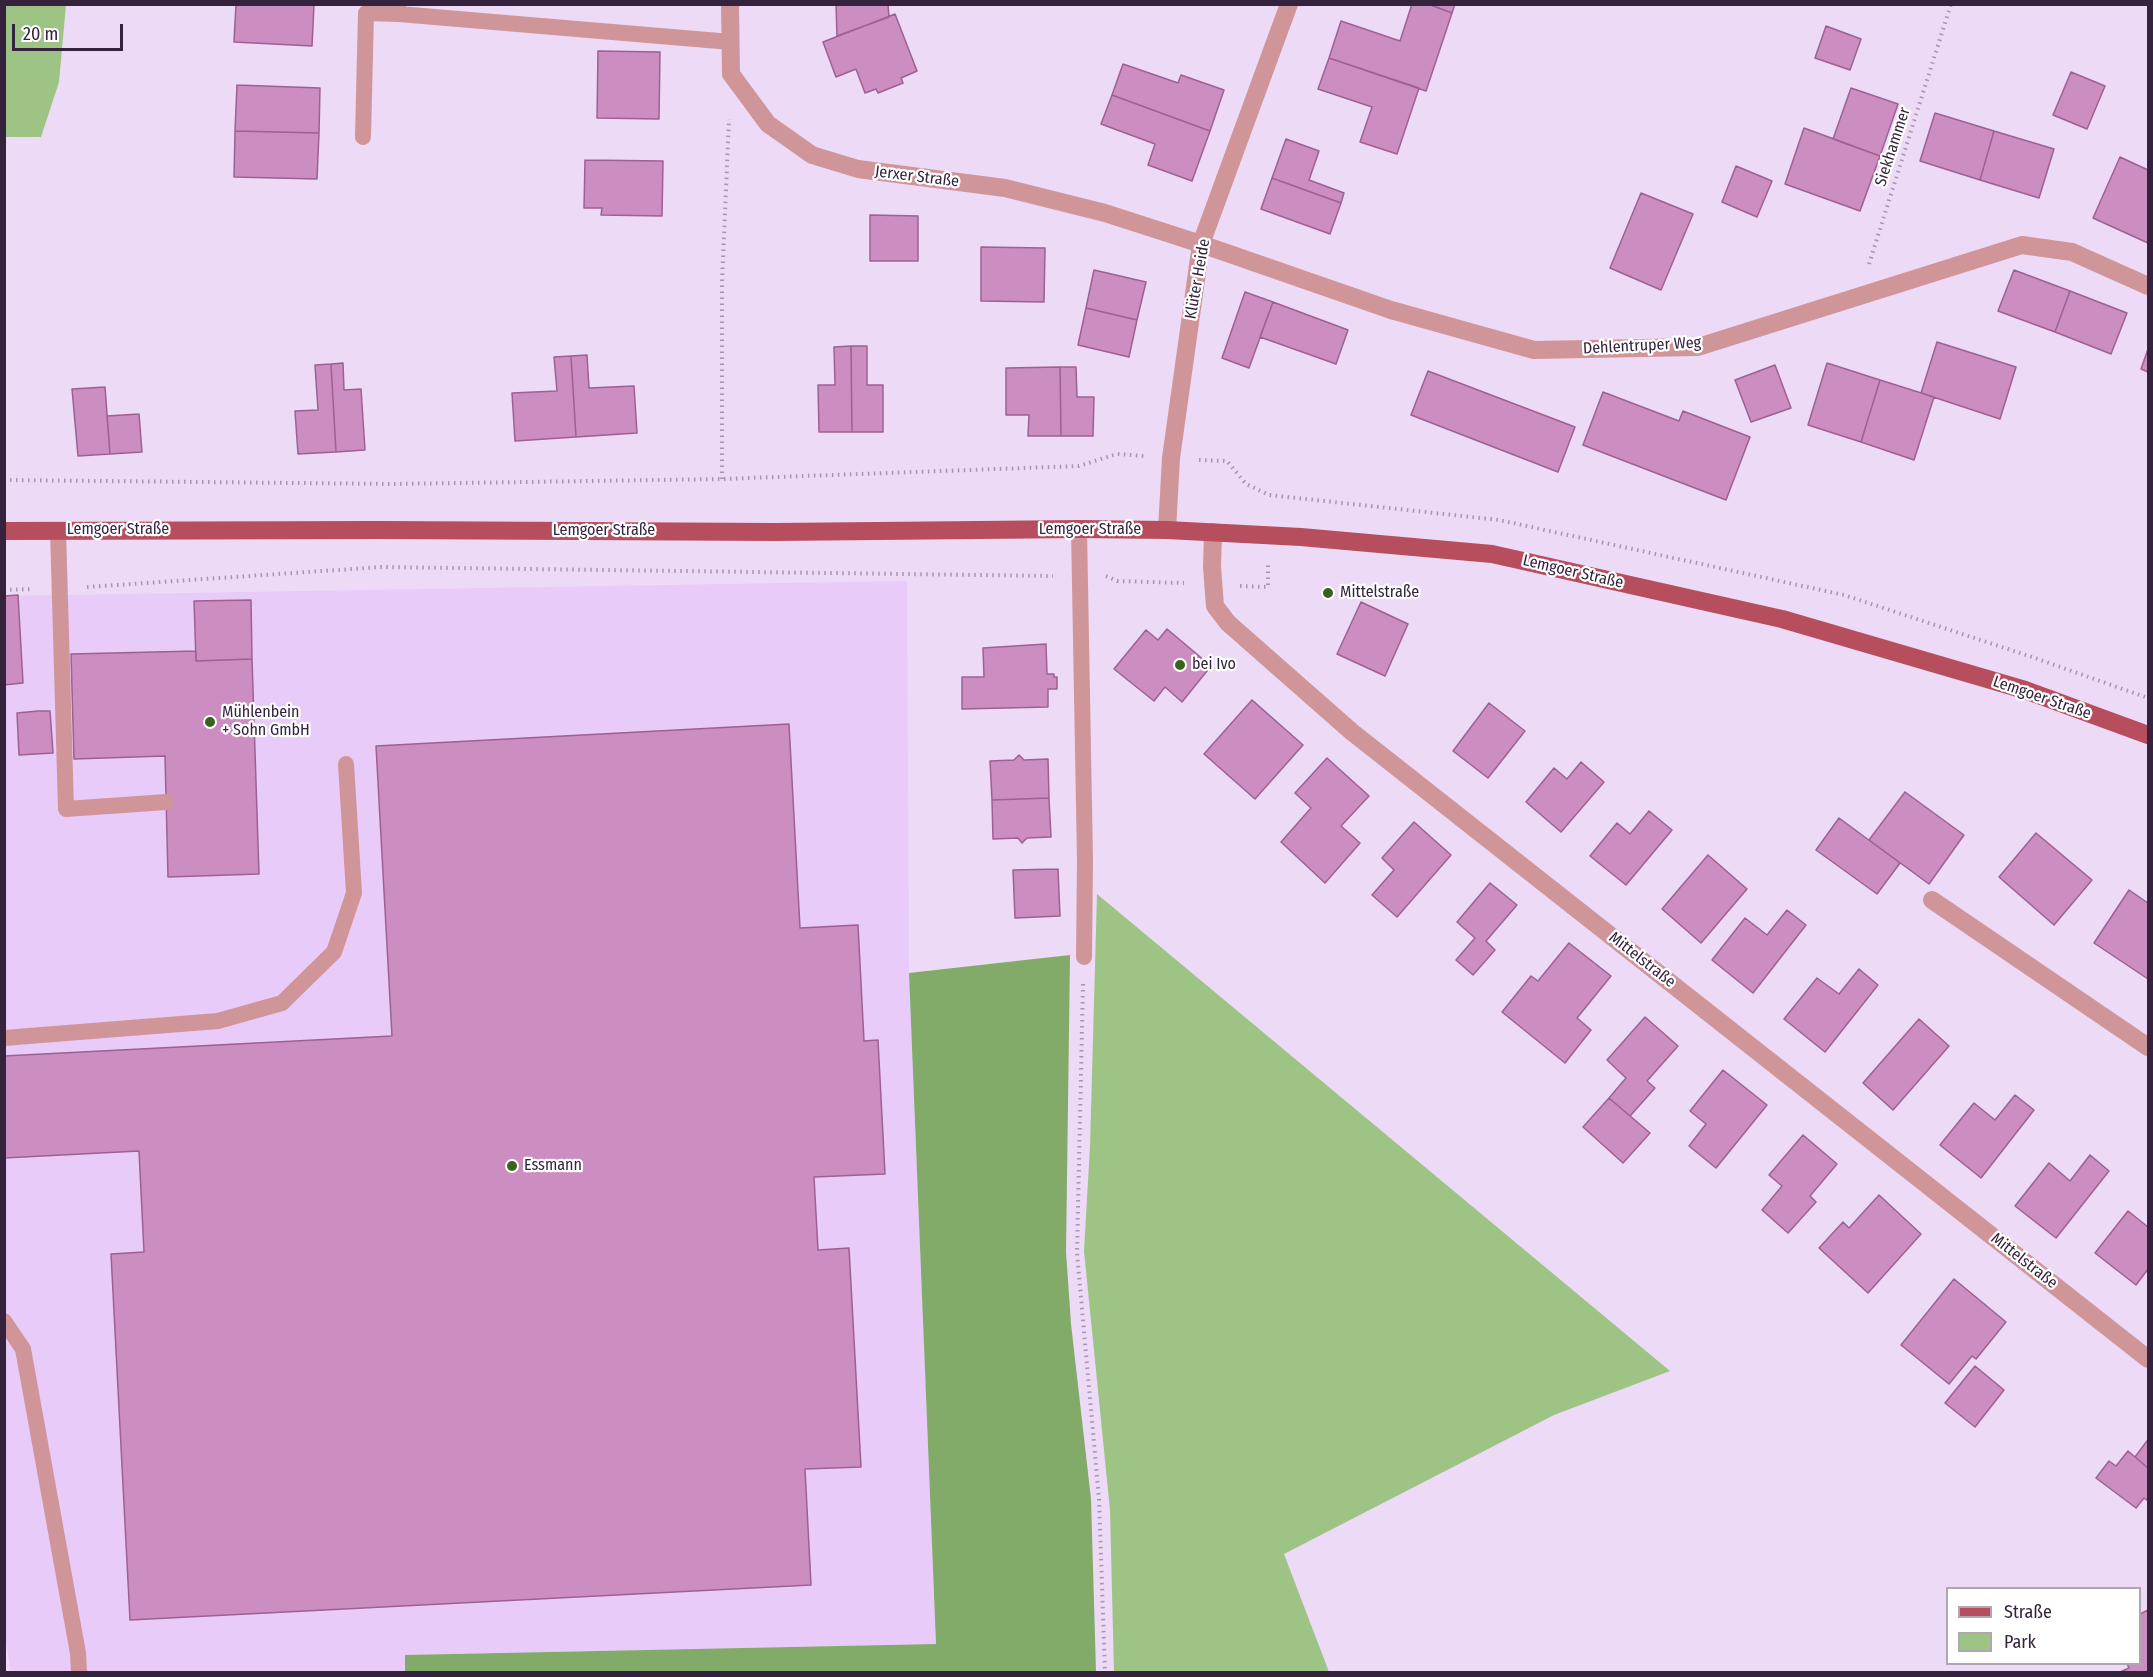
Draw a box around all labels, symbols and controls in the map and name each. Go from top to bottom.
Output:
scale bar [15,12,126,50]
text: 20 m [23,23,58,45]
street label: Siekhammer [1871,105,1915,189]
street label: Jerxer Straße [874,162,960,192]
street label: Klüter Heide [1181,237,1215,321]
street label: Dehlentruper Weg [1582,333,1702,359]
street label: Lemgoer Straße [67,520,169,540]
street label: Lemgoer Straße [1039,520,1141,540]
street label: Lemgoer Straße [553,521,655,541]
street label: Lemgoer Straße [1521,551,1625,593]
place label: Mittelstraße [1340,583,1419,603]
marker: Mittelstraße [1321,586,1335,600]
place label: bei Ivo [1192,655,1236,675]
marker: bei Ivo [1173,658,1187,672]
street label: Lemgoer Straße [1990,672,2094,724]
place label: Mühlenbein + Sohn GmbH [222,703,310,741]
marker: Mühlenbein + Sohn GmbH [203,715,217,729]
street label: Mittelstraße [1605,928,1679,992]
place label: Essmann [524,1156,582,1176]
marker: Essmann [505,1159,519,1173]
street label: Mittelstraße [1987,1229,2061,1293]
legend [1946,1587,2141,1665]
text: Straße [2004,1601,2052,1623]
text: Park [2004,1631,2036,1653]

